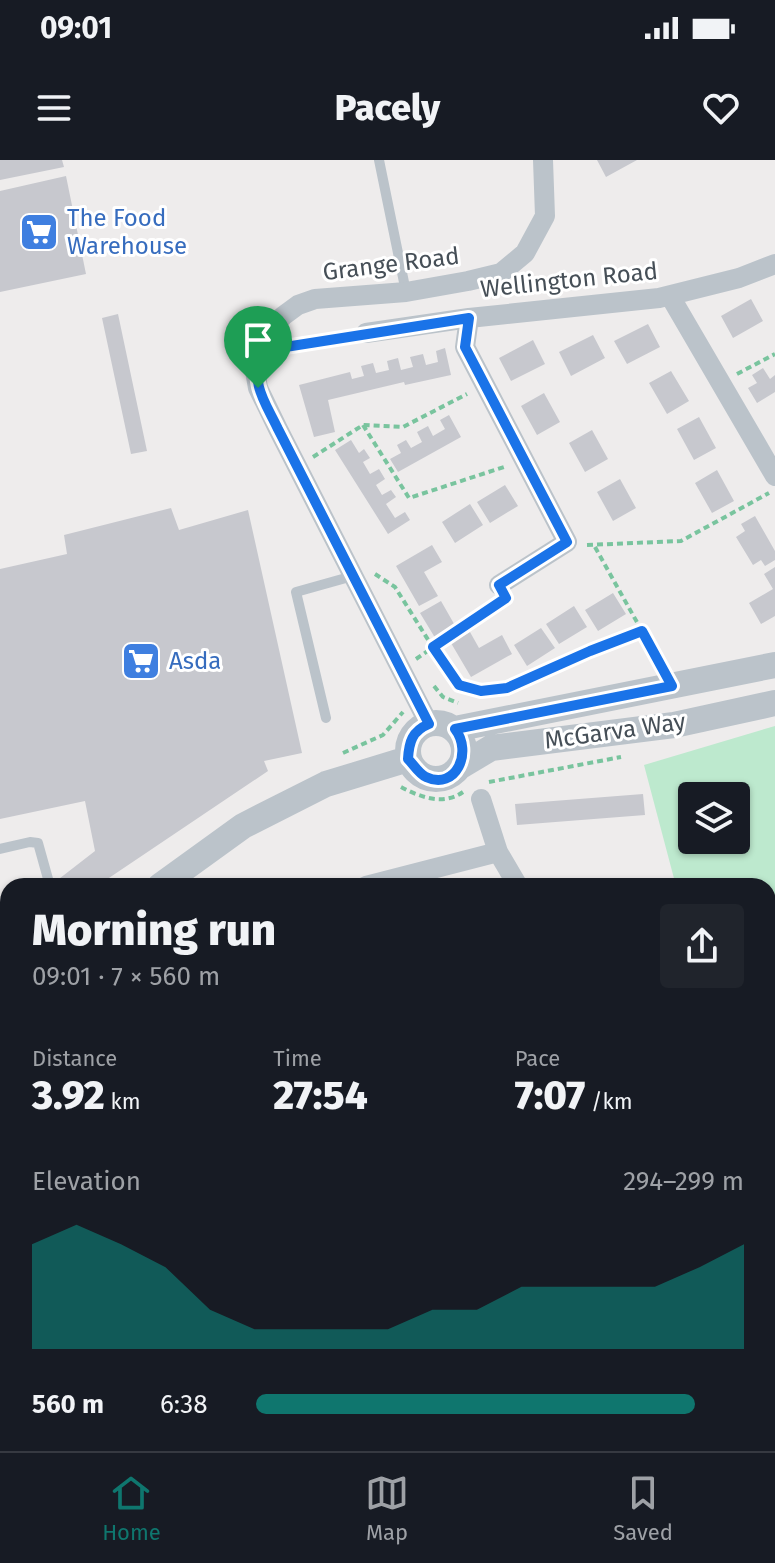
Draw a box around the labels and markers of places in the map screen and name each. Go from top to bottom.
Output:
place label: The Food Warehouse [67,204,187,260]
supermarket icon: The Food Warehouse [18,211,60,253]
pin [224,306,292,388]
supermarket icon: Asda [120,640,162,682]
place label: Asda [169,647,221,675]

